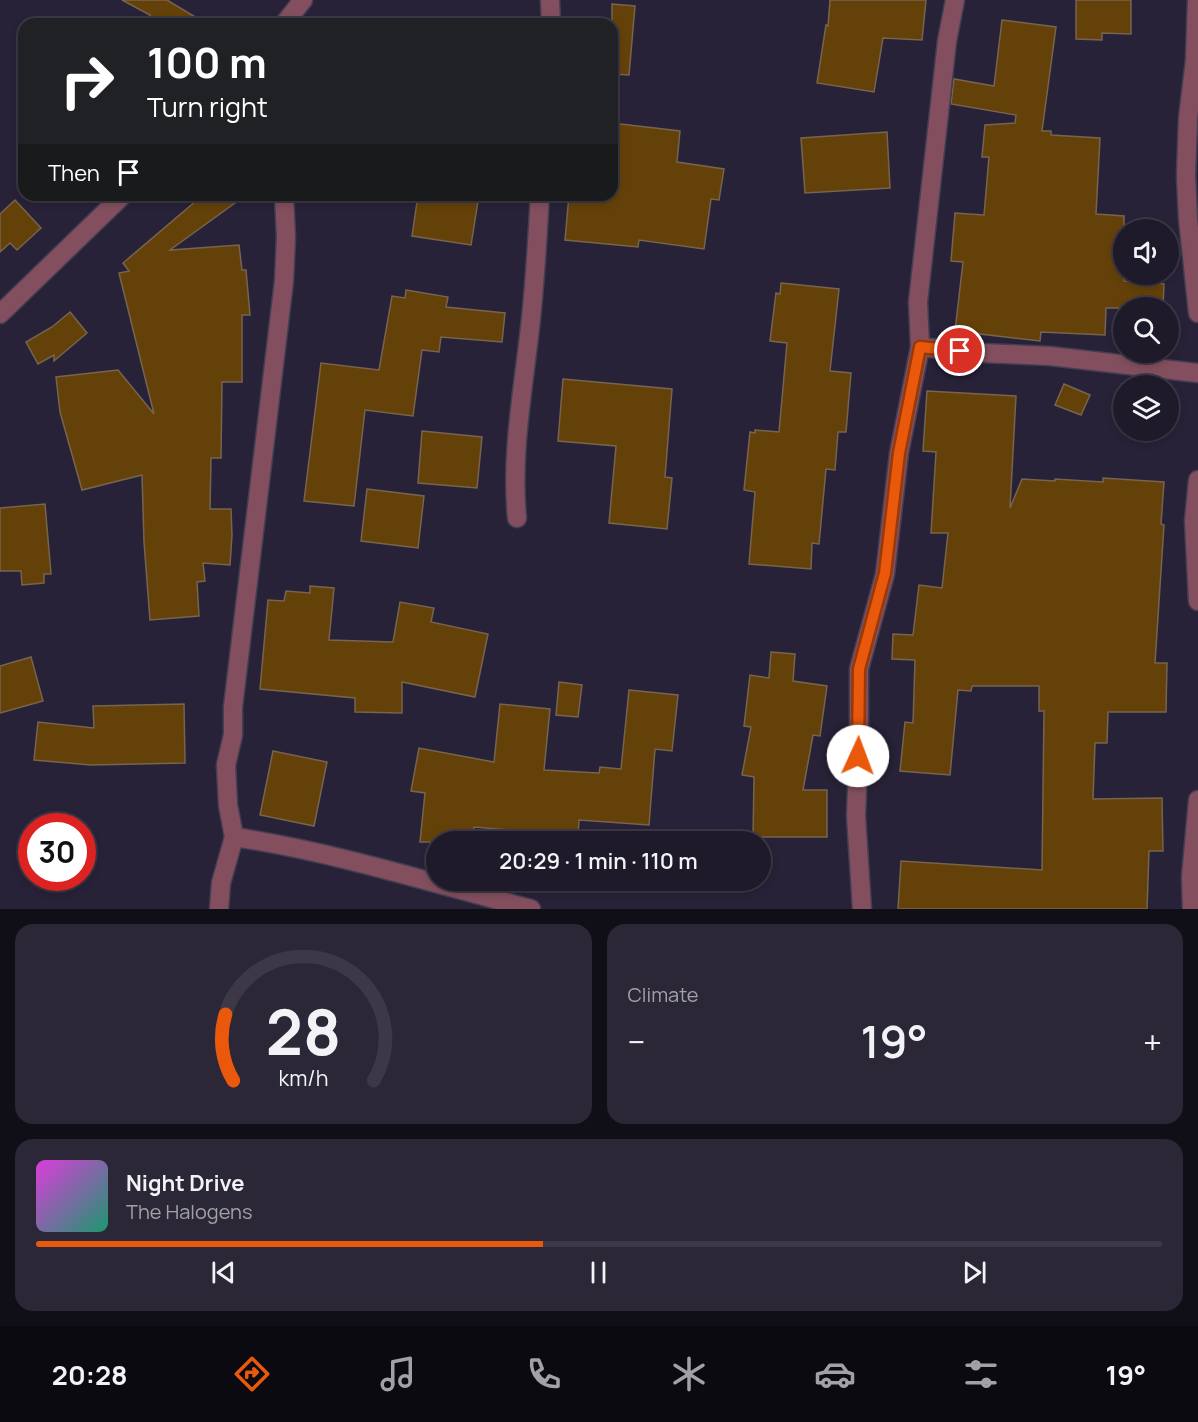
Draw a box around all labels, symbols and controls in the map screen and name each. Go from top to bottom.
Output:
text: 100 m [147,33,267,91]
icon: right [48,42,126,120]
text: Turn right [147,88,268,125]
icon: arrive [112,156,145,189]
text: Then [48,158,100,188]
map controls [1113,219,1179,441]
button: sound [1113,219,1179,285]
button: search [1113,297,1179,363]
pin [934,325,985,376]
icon: arrive [943,334,976,367]
button: layers [1113,375,1179,441]
position arrow [826,724,890,788]
speed limit sign: 30 [18,813,96,891]
text: 20:29 · 1 min · 110 m [499,846,698,876]
text: Climate [628,981,699,1008]
text: 28 [266,988,341,1074]
text: 19° [861,1010,928,1072]
text: − [628,1019,645,1064]
text: + [1143,1019,1162,1064]
text: km/h [278,1063,328,1092]
text: Night Drive [126,1168,245,1198]
text: The Halogens [126,1198,252,1225]
icon: previous [207,1256,240,1289]
icon: pause [582,1256,615,1289]
icon: next [958,1256,991,1289]
icon: directions [231,1353,273,1395]
icon: music [377,1353,419,1395]
icon: phone [523,1353,565,1395]
icon: climate [668,1353,710,1395]
icon: car [814,1353,856,1395]
icon: filters [960,1353,1002,1395]
text: 20:28 [52,1356,128,1393]
text: 19° [1105,1356,1146,1393]

